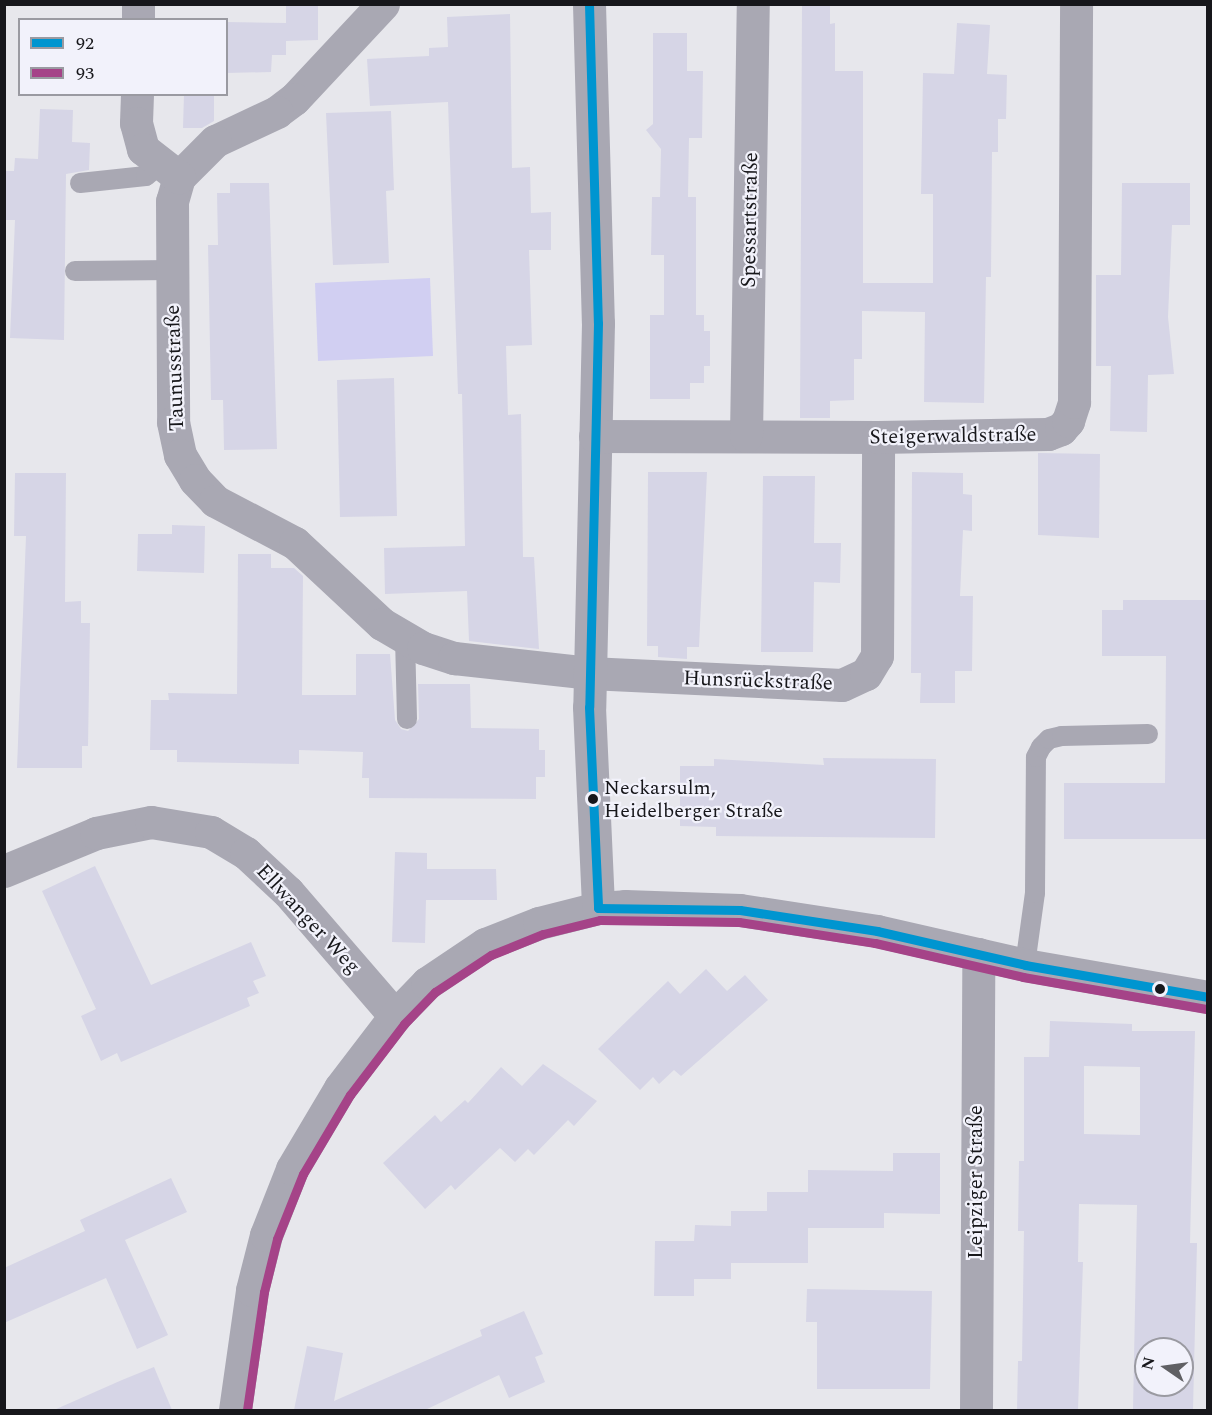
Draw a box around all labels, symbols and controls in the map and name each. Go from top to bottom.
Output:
legend [18,18,228,96]
text: 92 [76,30,94,57]
text: 93 [76,60,94,87]
street label: Spessartstraße [736,152,764,288]
street label: Taunusstraße [160,304,190,432]
street label: Steigerwaldstraße [869,422,1037,450]
street label: Hunsrückstraße [683,666,833,696]
place label: Neckarsulm, Heidelberger Straße [604,776,783,823]
marker: Neckarsulm, Heidelberger Straße [587,793,599,805]
street label: Ellwanger Weg [251,859,365,979]
unlabelled marker [1154,983,1166,995]
street label: Leipziger Straße [963,1105,989,1259]
north arrow [1134,1337,1194,1397]
text: N [1135,1354,1162,1372]

